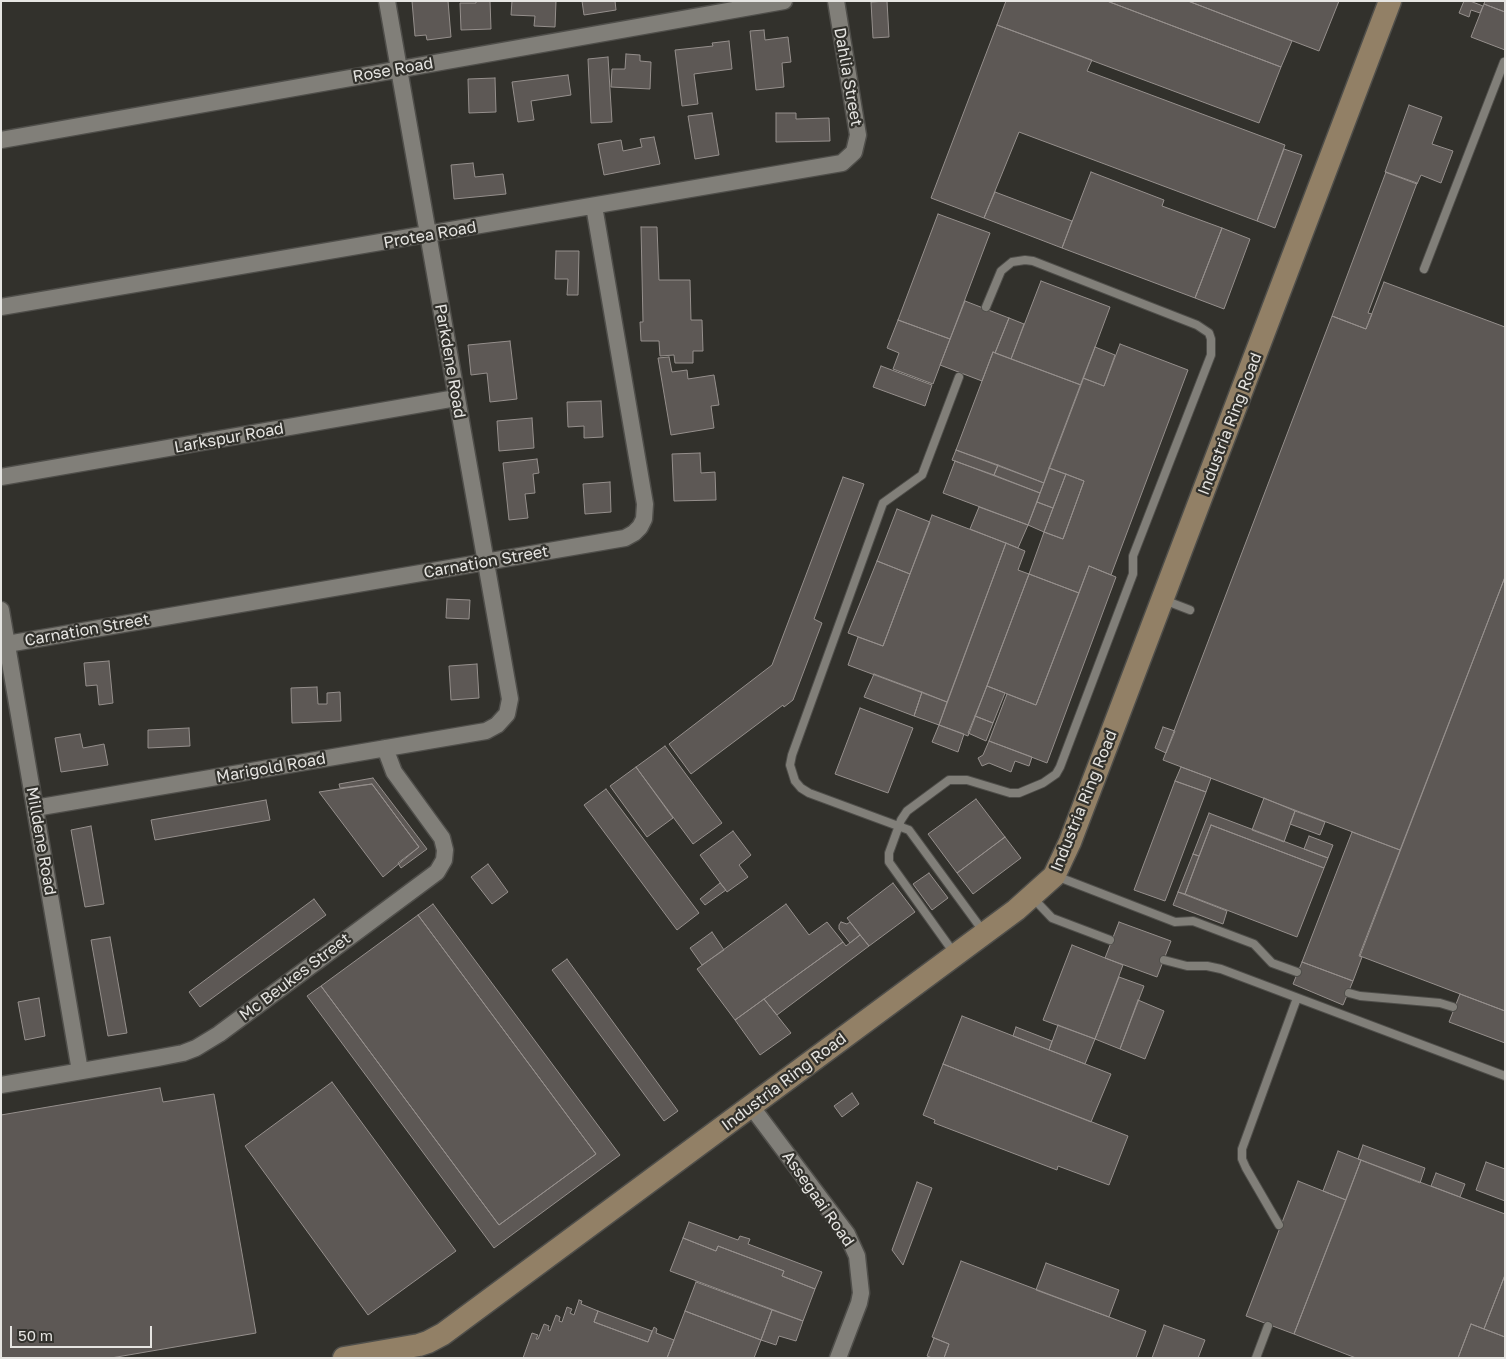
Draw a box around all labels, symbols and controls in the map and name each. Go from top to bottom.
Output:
street label: Dahlia Street [830,26,866,128]
street label: Rose Road [351,53,435,87]
street label: Protea Road [382,217,478,253]
street label: Parkdene Road [430,302,470,420]
street label: Industria Ring Road [1194,350,1266,498]
street label: Larkspur Road [173,419,285,457]
street label: Carnation Street [422,542,550,582]
street label: Carnation Street [23,610,151,650]
street label: Industria Ring Road [1047,727,1121,875]
street label: Marigold Road [215,749,327,787]
street label: Milldene Road [22,785,60,897]
street label: Mc Beukes Street [236,929,354,1025]
street label: Industria Ring Road [718,1029,850,1135]
street label: Assegaai Road [778,1148,858,1250]
scale bar [12,1316,155,1348]
text: 50 m [18,1326,53,1344]

